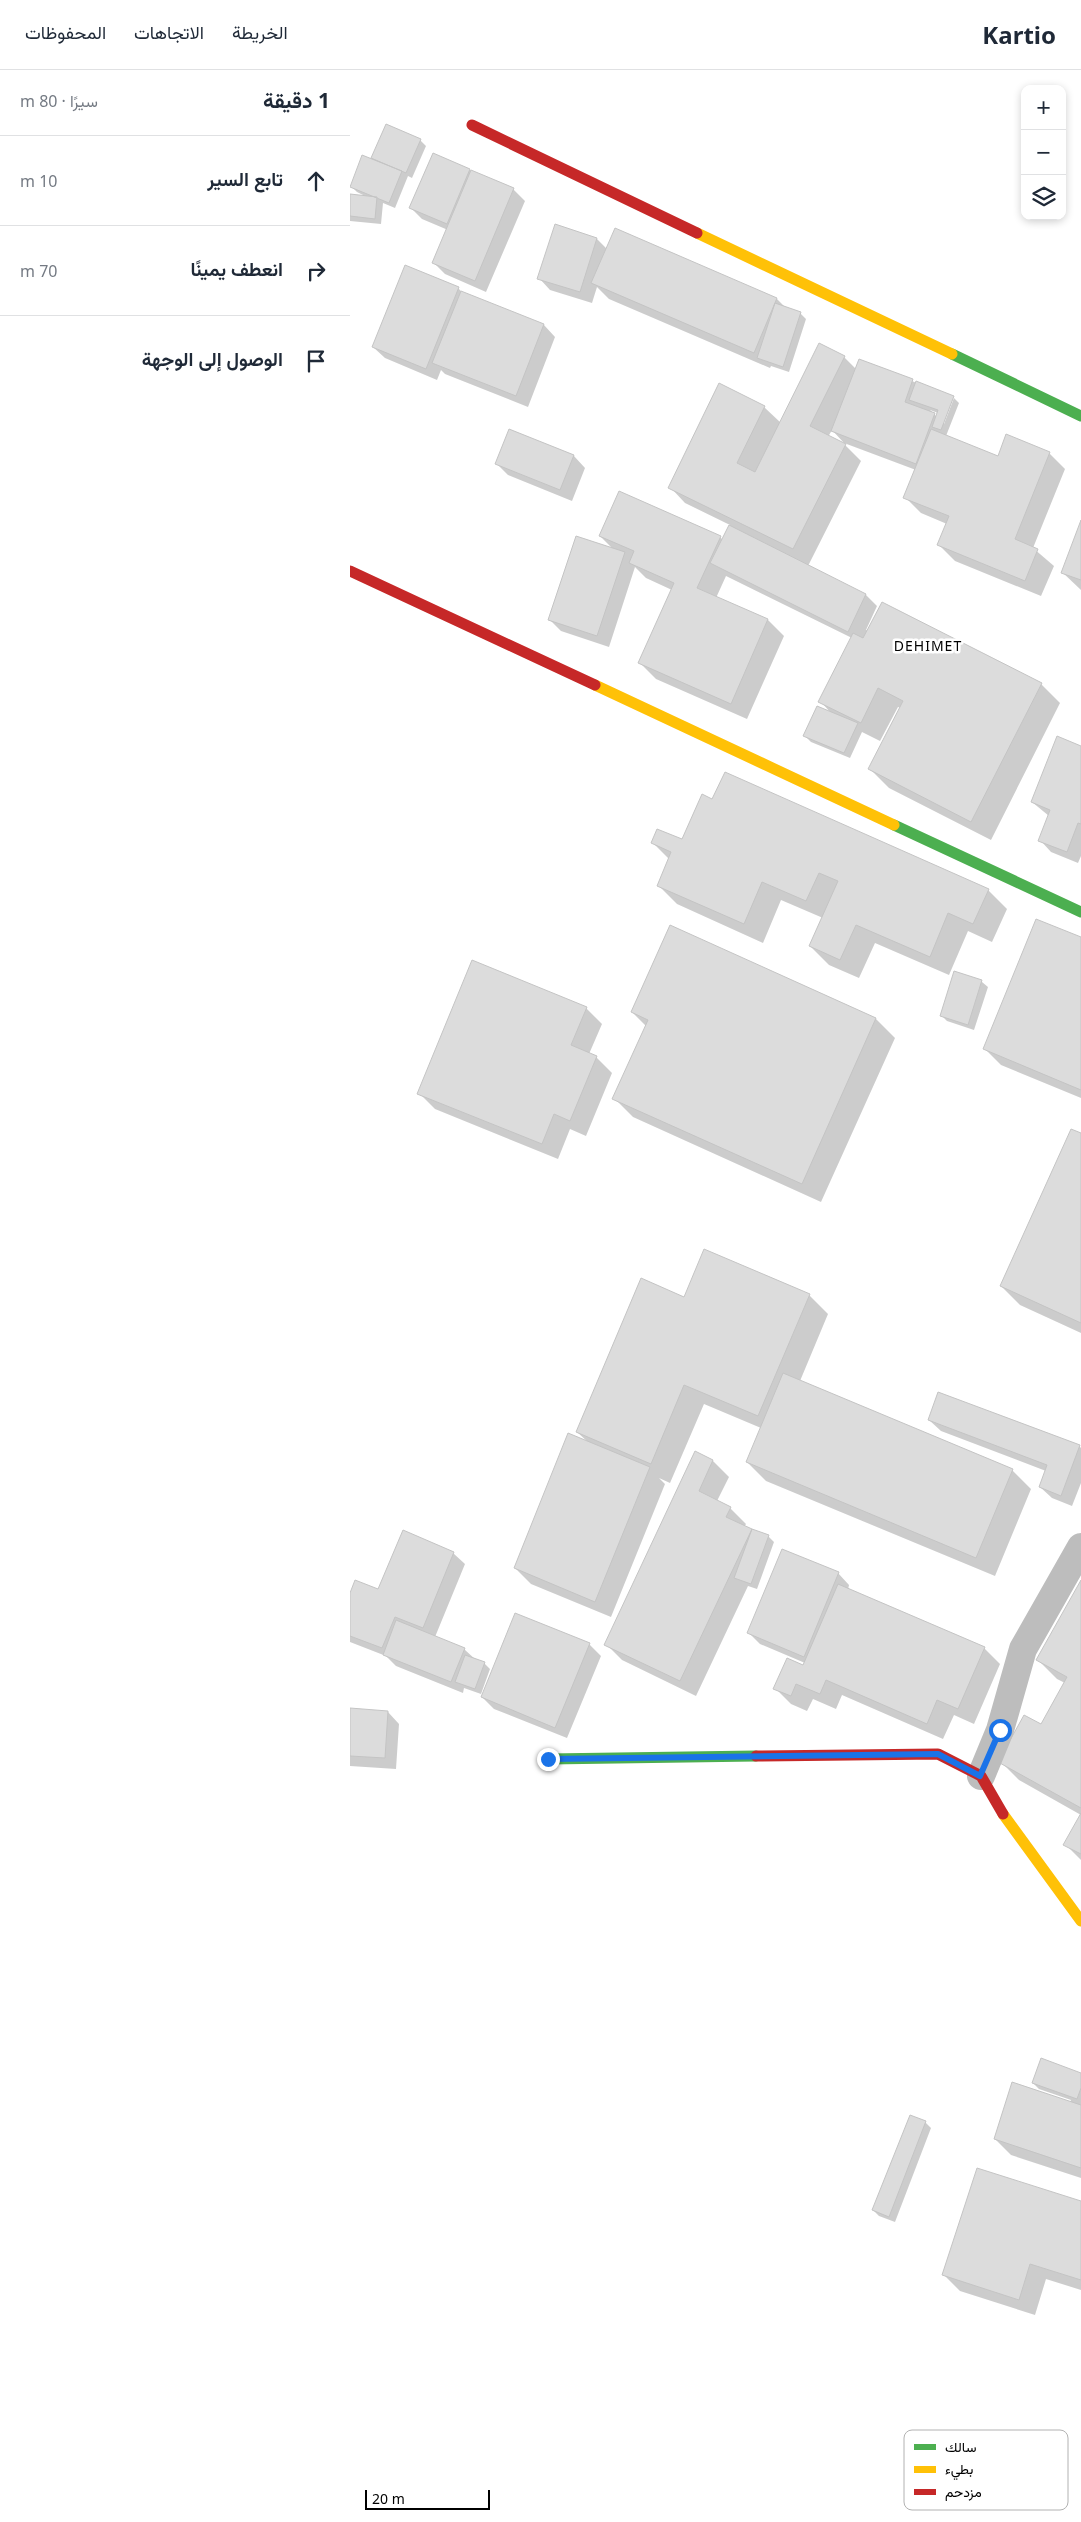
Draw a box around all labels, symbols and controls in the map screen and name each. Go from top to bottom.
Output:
text: Kartio [982,18,1056,51]
text: المحفوظات [25,20,106,44]
text: الاتجاهات [134,20,204,44]
text: الخريطة [232,20,288,44]
map controls [1021,85,1066,220]
button: + [1021,85,1066,130]
text: 1 دقيقة [263,86,330,114]
text: سيرًا · 80 m [20,90,98,112]
button: − [1021,130,1066,175]
text: تابع السير [207,166,283,192]
icon: ahead [302,167,330,195]
text: 10 m [20,170,57,192]
button: layers [1021,175,1066,220]
text: انعطف يمينًا [190,256,283,282]
icon: right [302,257,330,285]
text: 70 m [20,260,57,282]
text: الوصول إلى الوجهة [142,346,283,372]
icon: arrive [302,347,330,375]
district label: DEHIMET [894,636,962,655]
route start [989,1719,1012,1742]
route end [537,1748,560,1771]
legend [904,2430,1068,2510]
text: سالك [945,2437,976,2456]
text: بطيء [945,2459,973,2481]
text: مزدحم [945,2482,982,2501]
scale bar [365,2487,490,2510]
text: 20 m [372,2489,405,2508]

